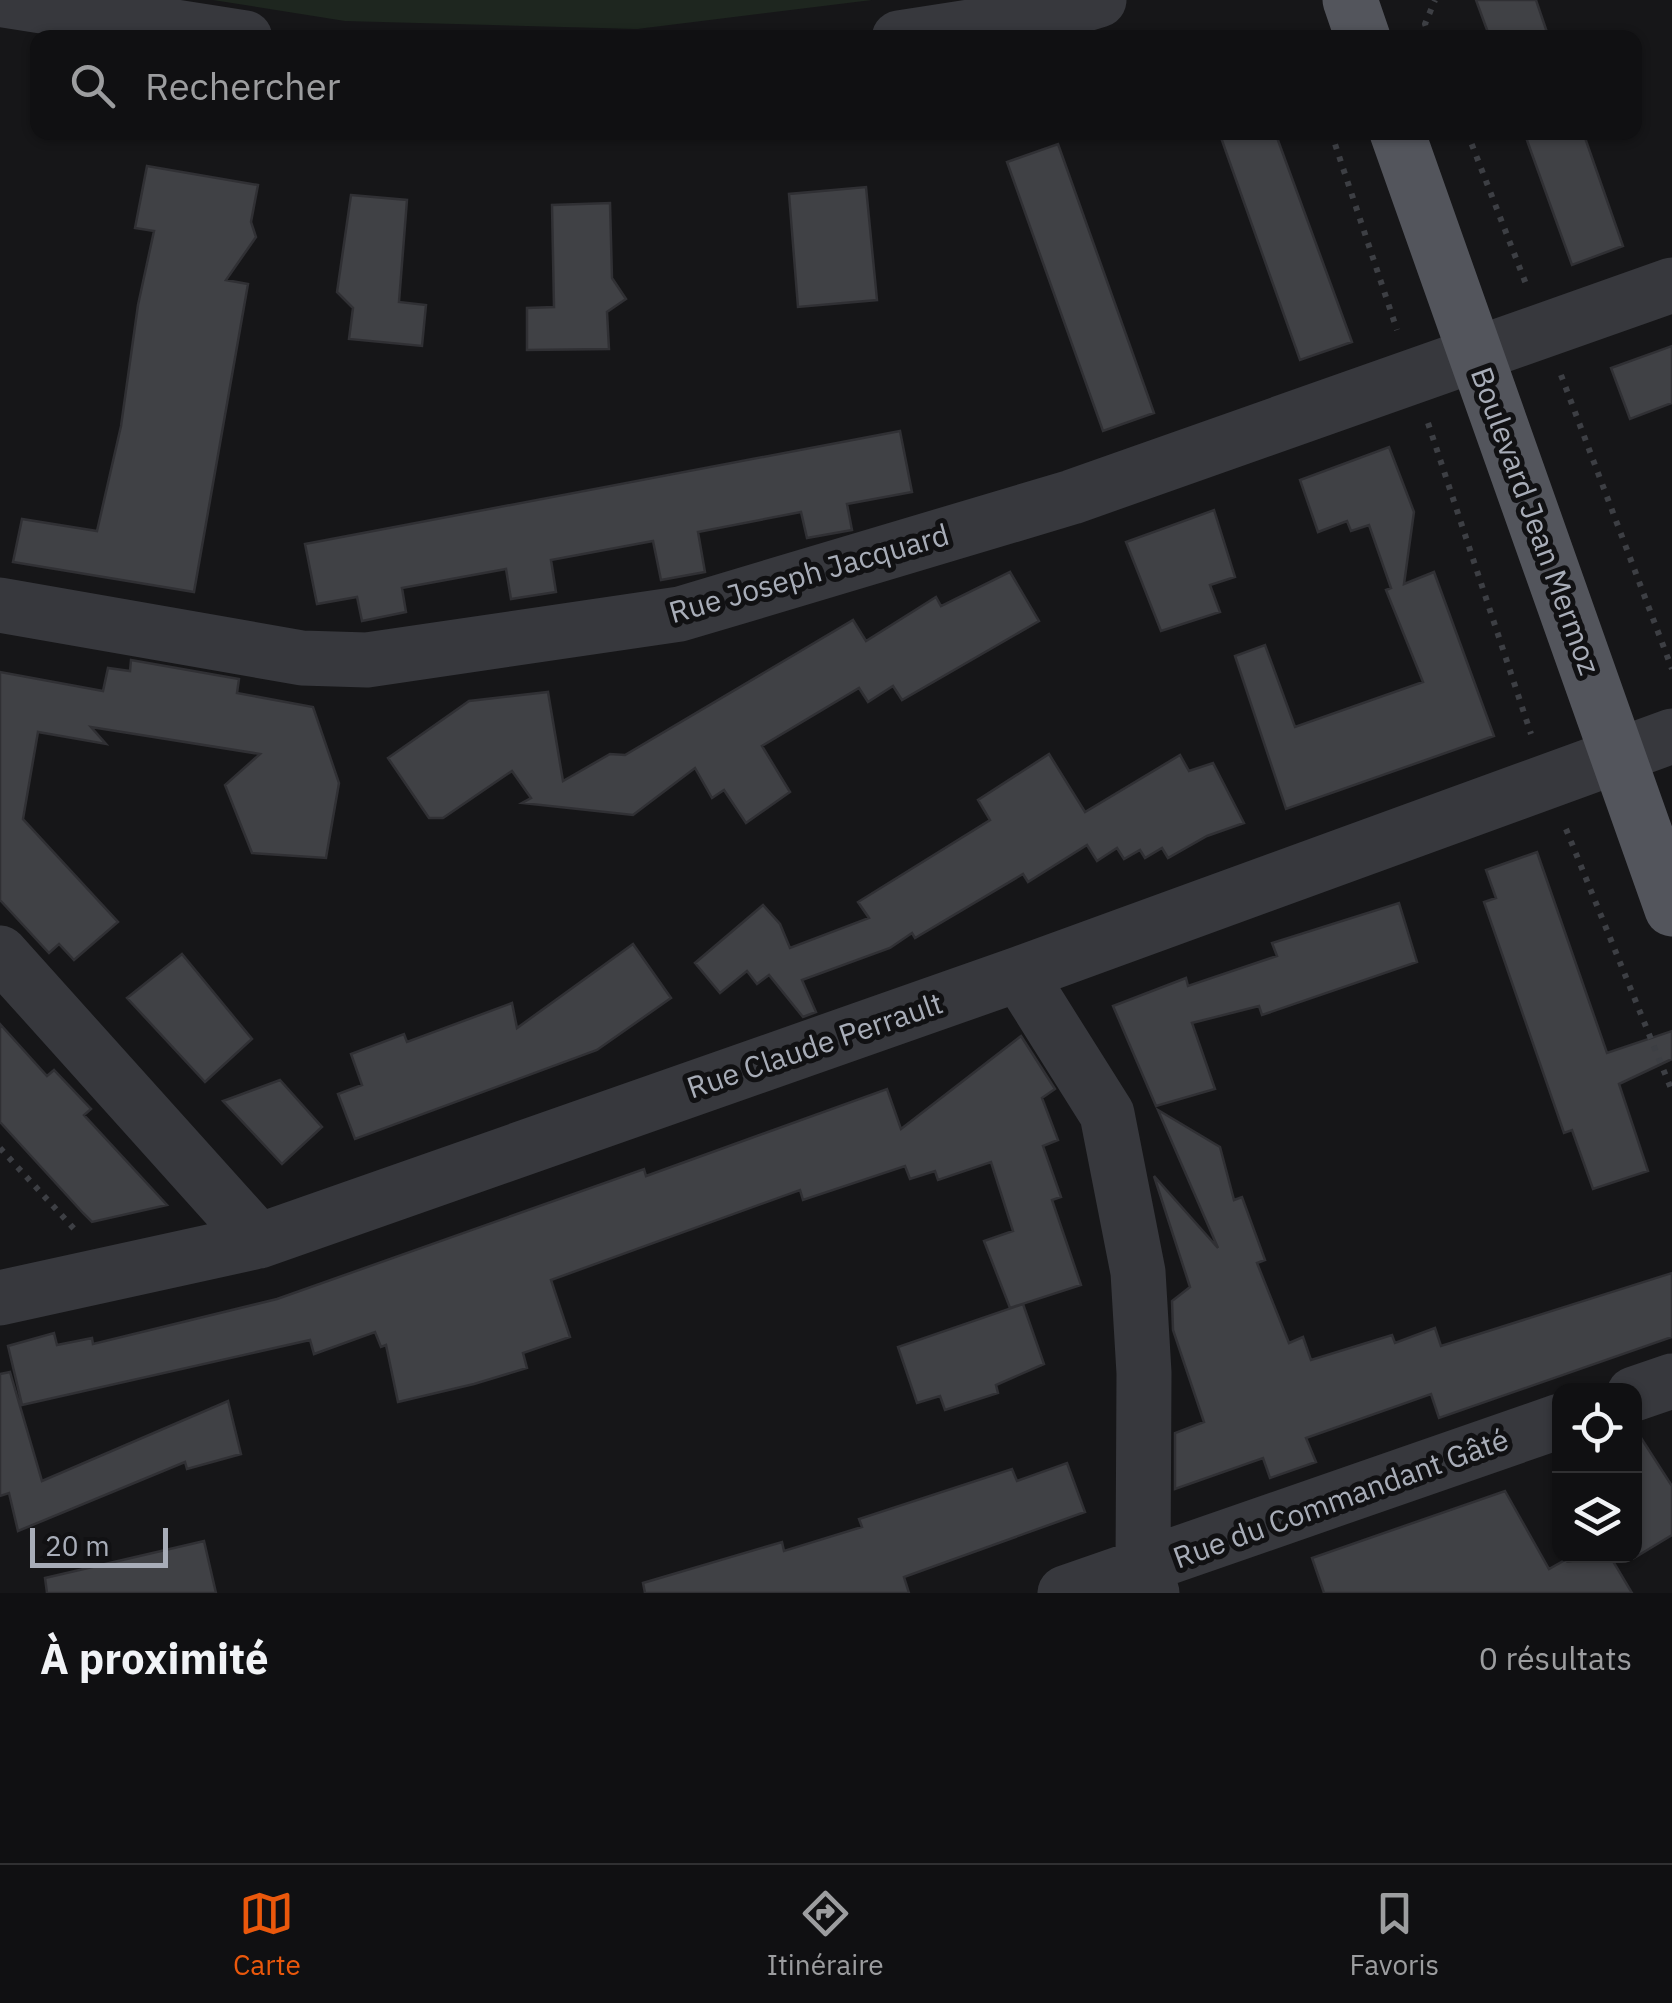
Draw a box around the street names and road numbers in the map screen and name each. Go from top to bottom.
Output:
street label: Boulevard Jean Mermoz [1463,362,1610,679]
street label: Rue Joseph Jacquard [664,514,953,631]
street label: Rue Claude Perrault [681,982,948,1107]
street label: Rue du Commandant Gâté [1167,1419,1513,1576]

